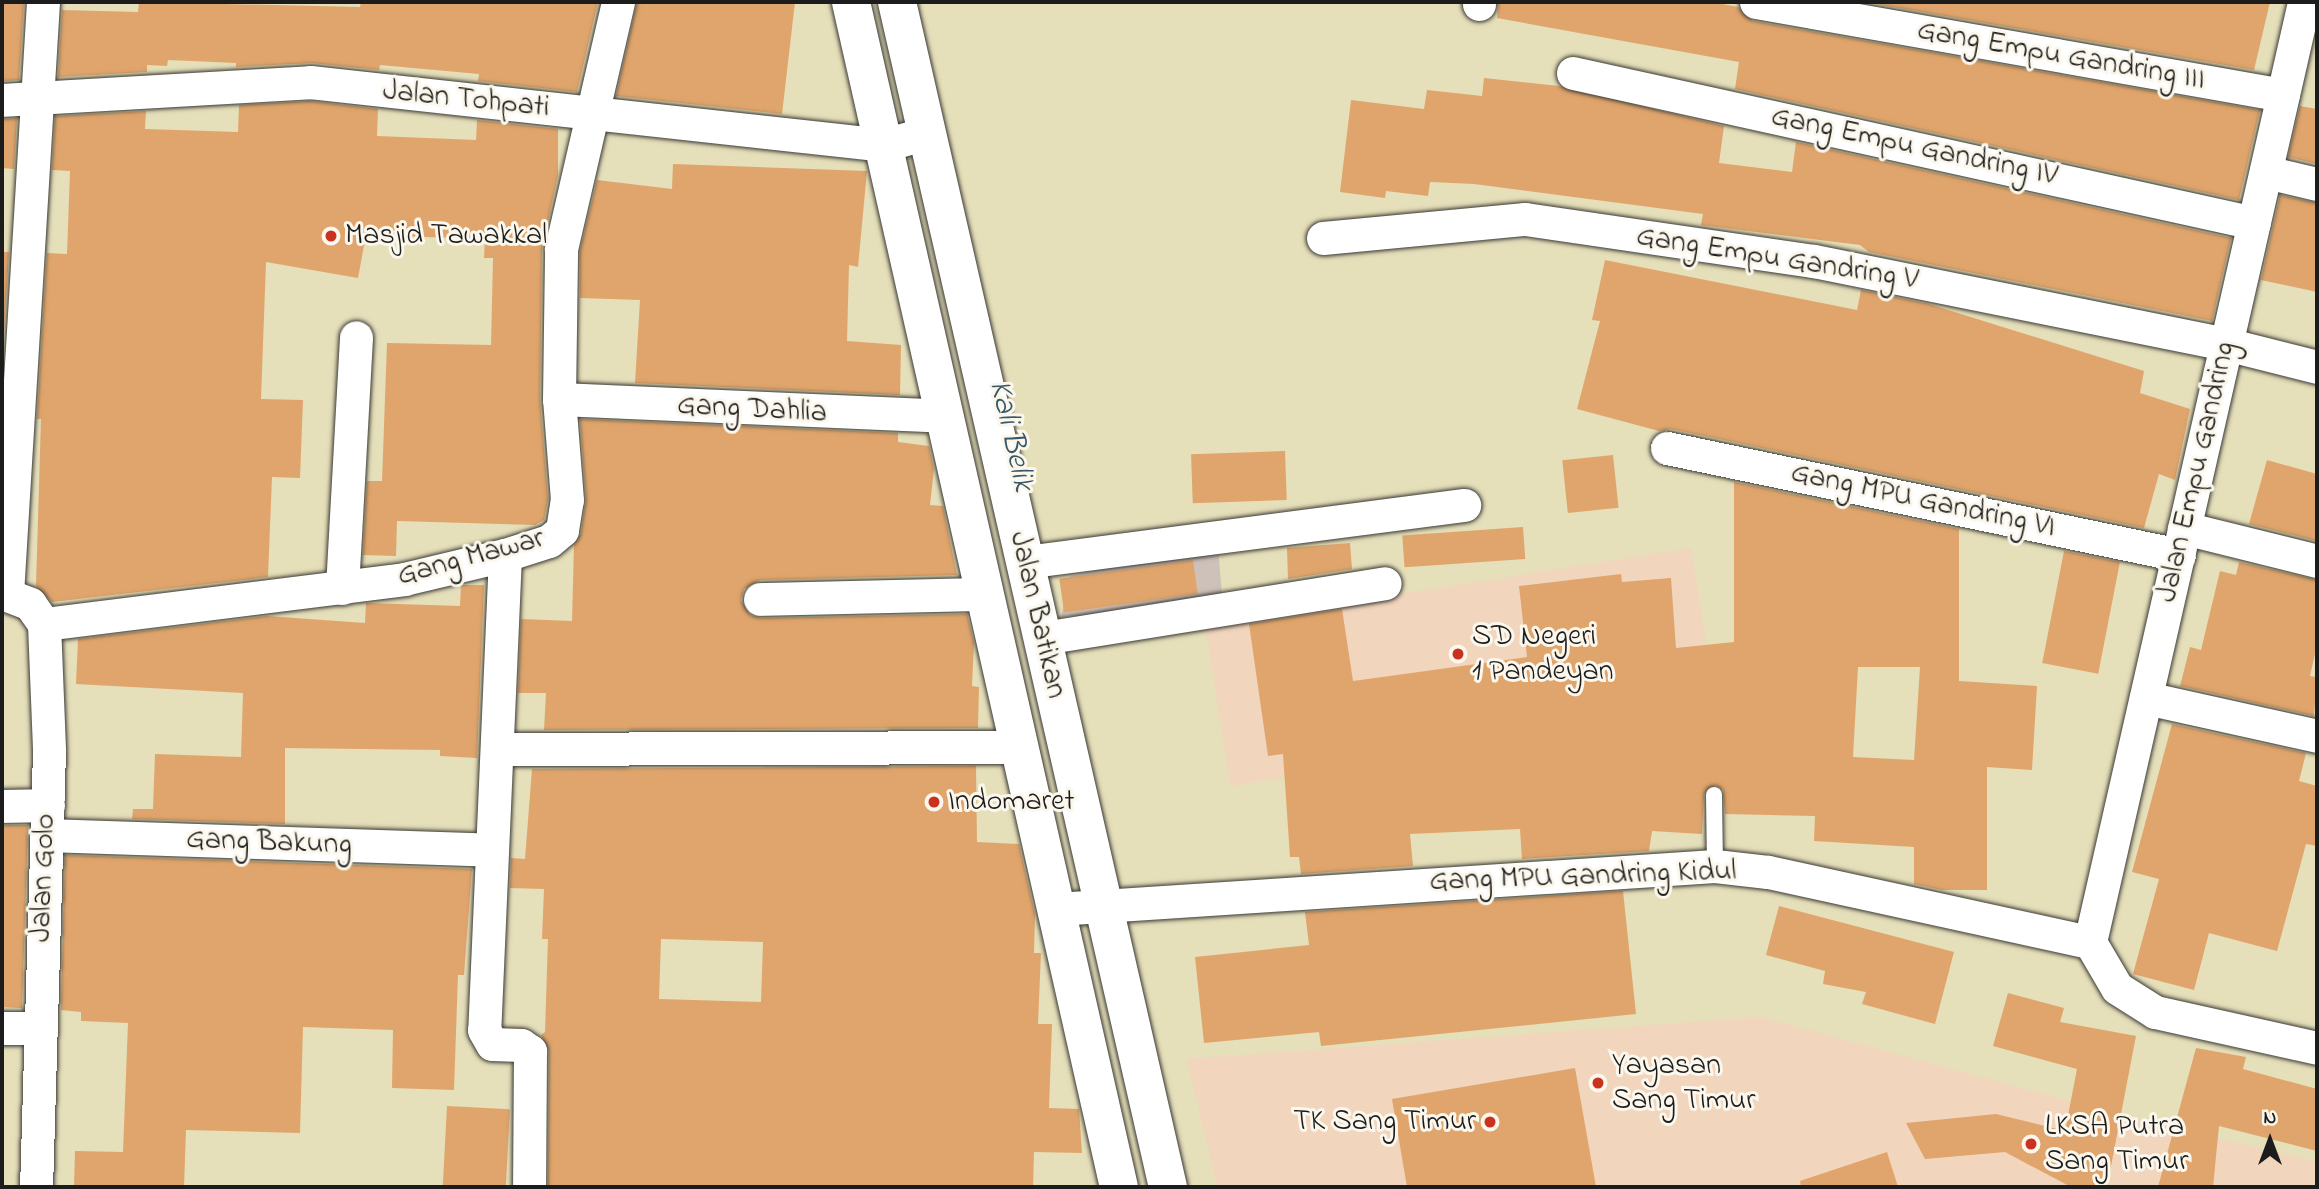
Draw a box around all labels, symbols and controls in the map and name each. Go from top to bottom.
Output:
street label: Gang Empu Gandring III [1914,13,2208,99]
street label: Jalan Tohpati [381,73,551,127]
street label: Gang Empu Gandring IV [1768,99,2060,195]
place label: Masjid Tawakkal [345,218,547,254]
street label: Gang Empu Gandring V [1634,219,1920,299]
marker: Masjid Tawakkal [323,228,339,244]
street label: Jalan Empu Gandring [2150,338,2244,606]
water label: Kali Belik [979,377,1041,495]
street label: Gang Dahlia [676,388,828,432]
street label: Gang MPU Gandring VI [1788,455,2058,547]
street label: Gang Mawar [394,521,548,595]
street label: Jalan Batikan [1000,528,1074,702]
place label: SD Negeri 1 Pandeyan [1472,619,1614,690]
marker: SD Negeri 1 Pandeyan [1450,646,1466,662]
place label: Indomaret [948,784,1075,820]
marker: Indomaret [926,794,942,810]
street label: Jalan Golo [24,813,64,943]
street label: Gang Bakung [186,822,352,864]
street label: Gang MPU Gandring Kidul [1429,854,1737,900]
place label: Yayasan Sang Timur [1612,1048,1755,1118]
marker: Yayasan Sang Timur [1590,1075,1606,1091]
place label: TK Sang Timur [1293,1104,1476,1140]
north arrow [2235,1105,2305,1175]
text: N [2264,1105,2276,1132]
place label: LKSA Putra Sang Timur [2045,1109,2188,1180]
marker: TK Sang Timur [1482,1114,1498,1130]
marker: LKSA Putra Sang Timur [2023,1136,2039,1152]

